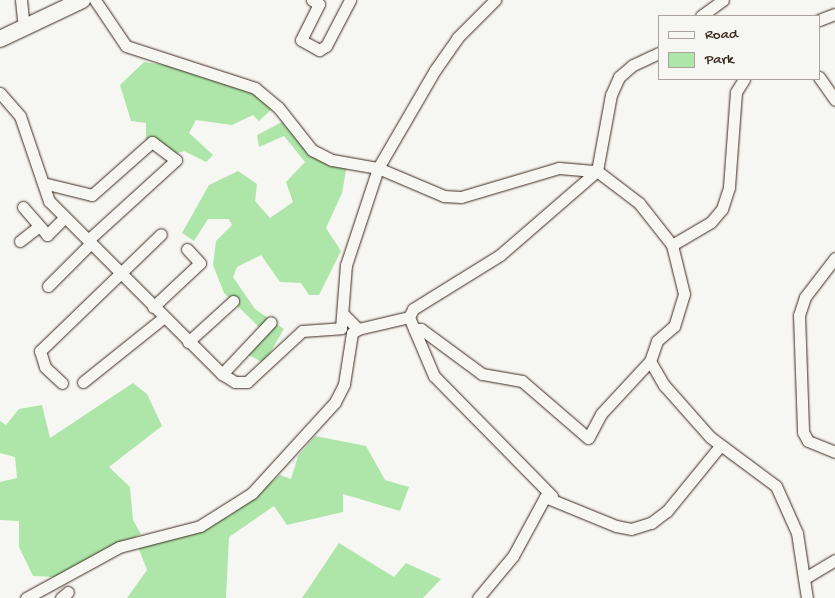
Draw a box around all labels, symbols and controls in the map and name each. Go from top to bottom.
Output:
legend [658,15,820,80]
text: Road [705,26,738,44]
text: Park [705,51,734,69]

